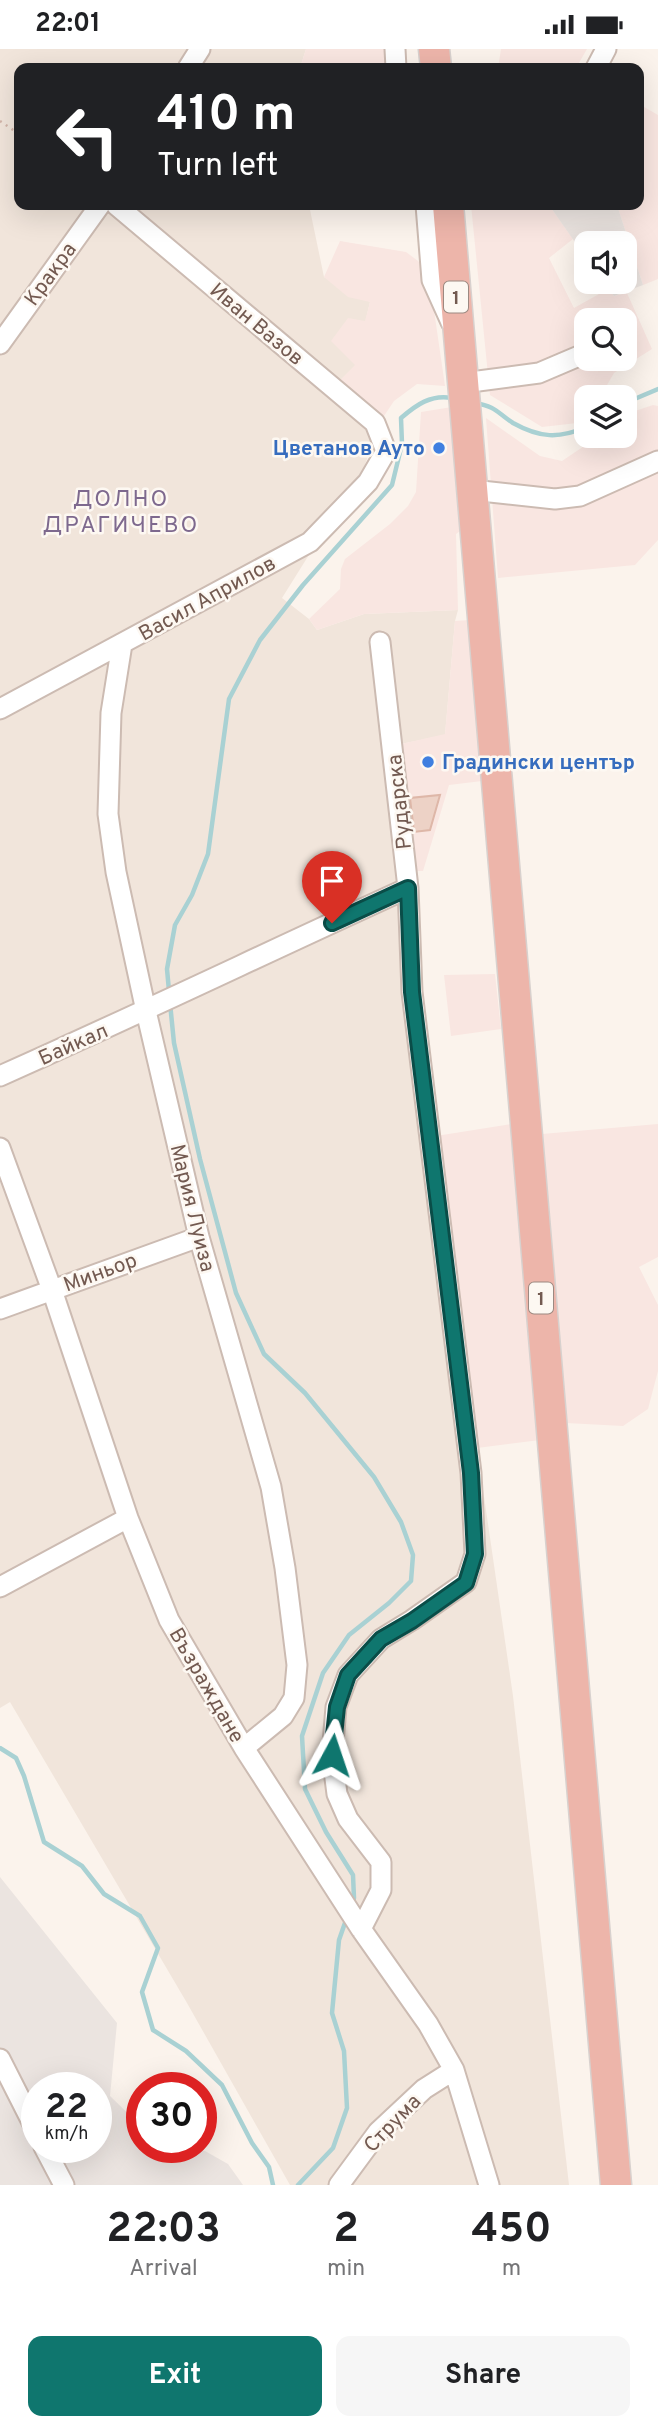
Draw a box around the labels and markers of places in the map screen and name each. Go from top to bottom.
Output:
place label: Цветанов Ауто [273,436,425,463]
marker: Цветанов Ауто [431,440,447,456]
place label: Градински център [442,750,635,777]
marker: Градински център [420,754,436,770]
pin [302,851,362,923]

